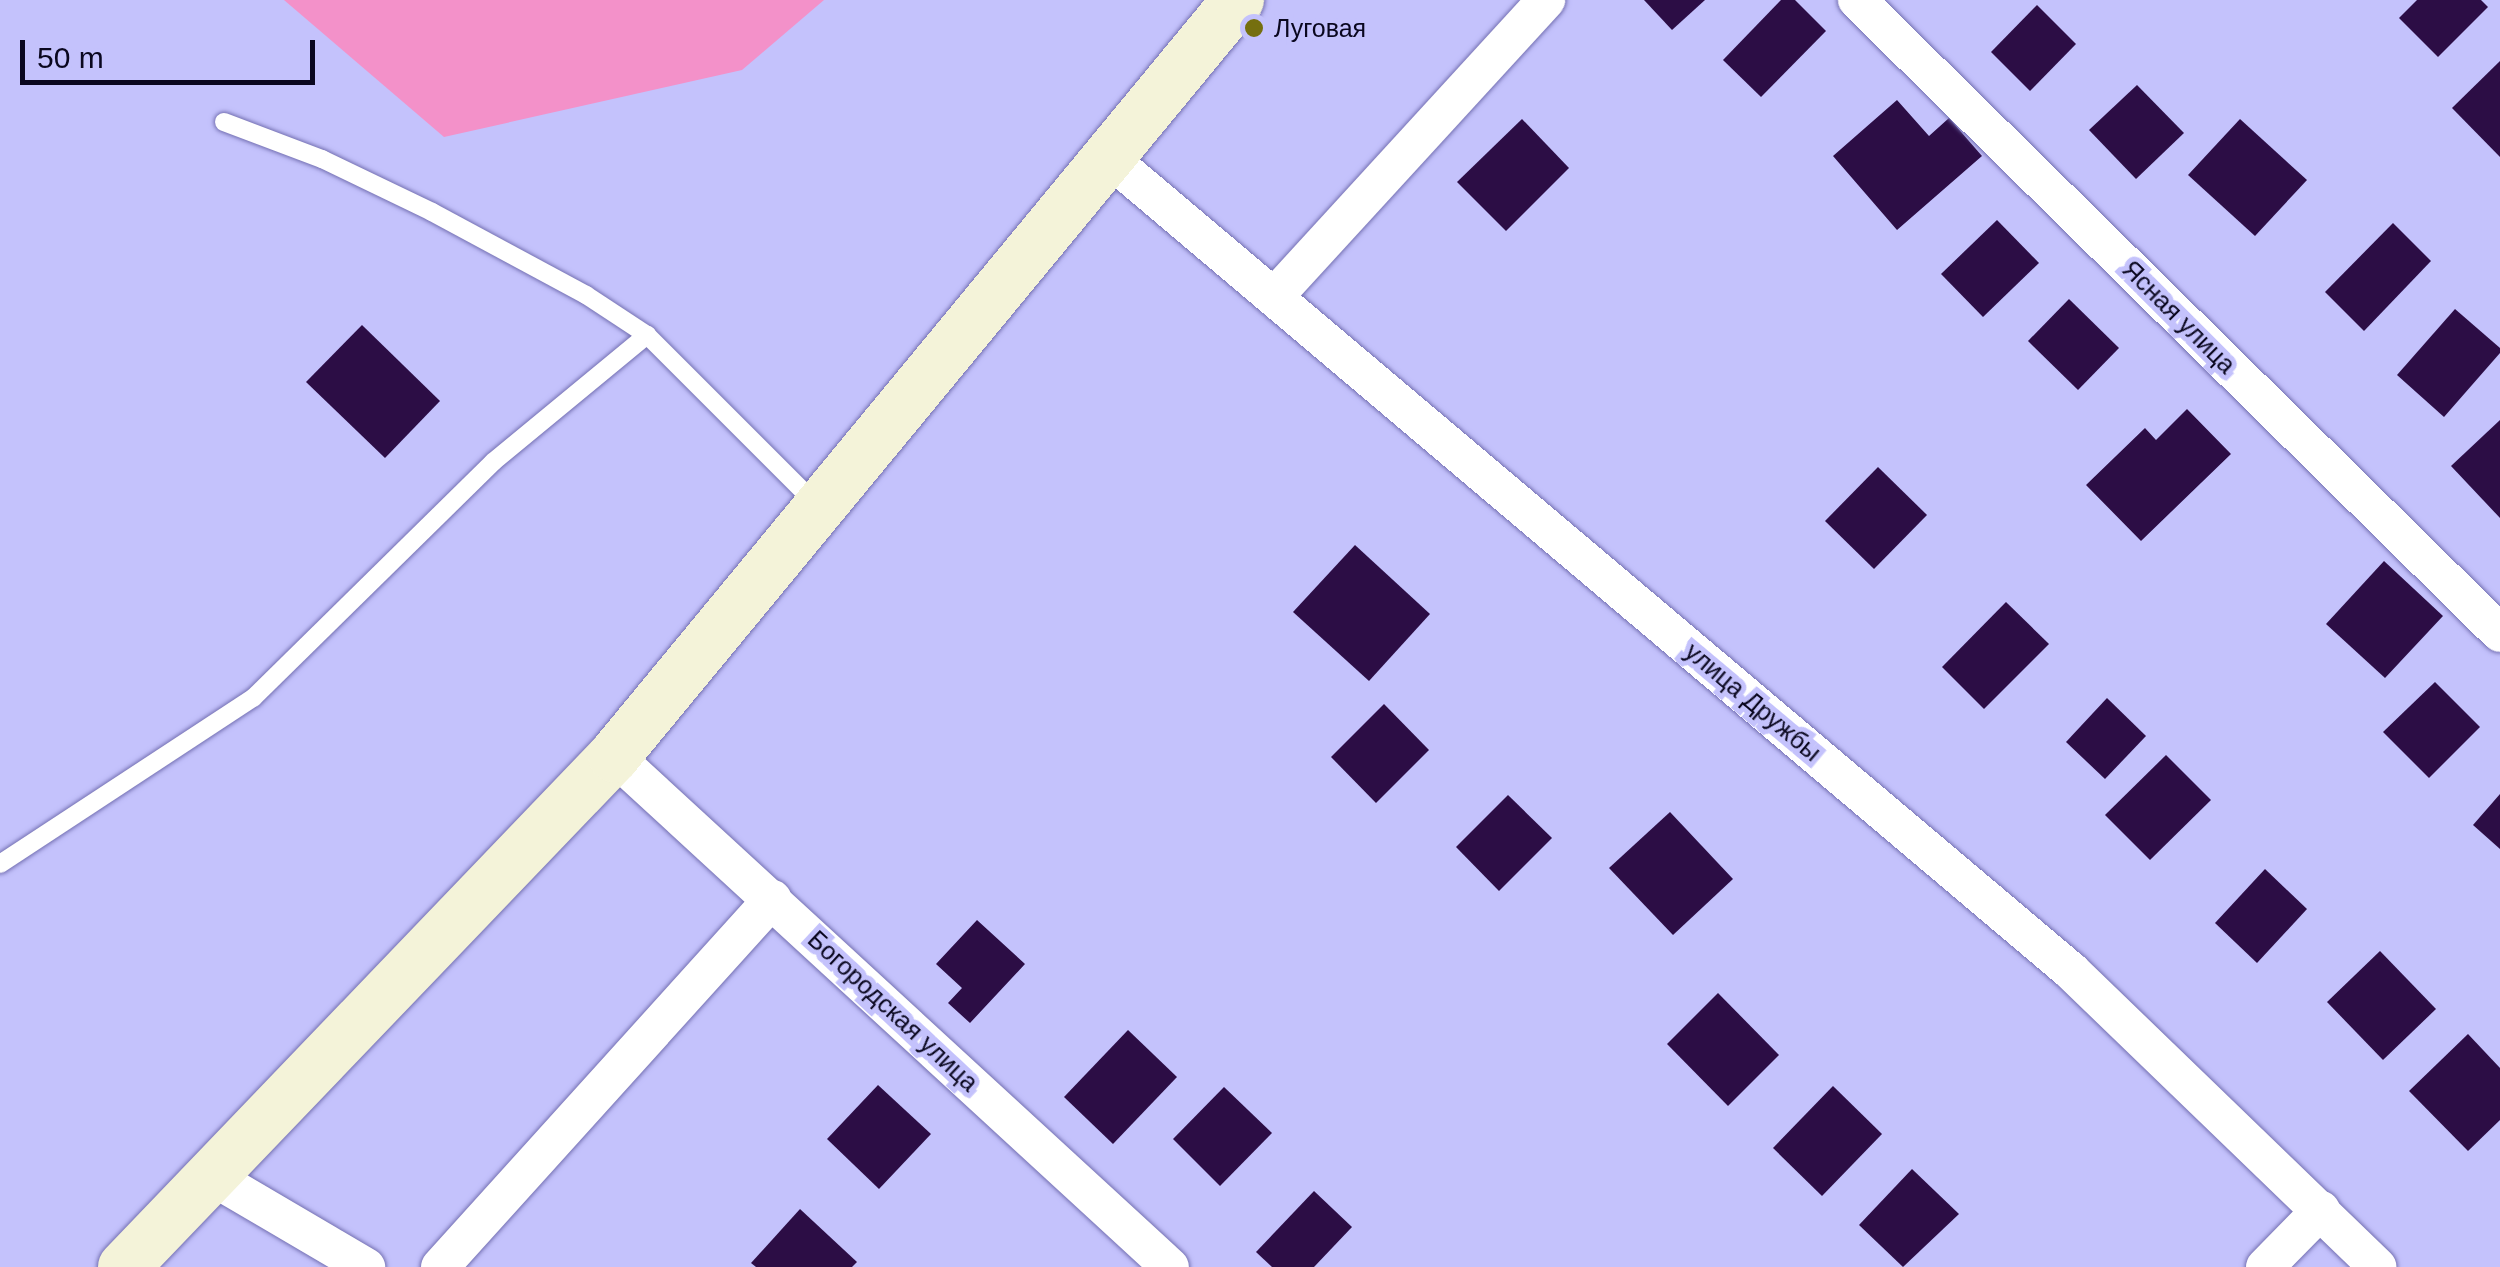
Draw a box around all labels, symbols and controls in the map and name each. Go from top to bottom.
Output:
place label: Луговая [1274,13,1366,43]
marker: Луговая [1243,17,1265,39]
scale bar [25,20,320,82]
text: 50 m [37,41,104,74]
street label: Ясная улица [2116,254,2242,380]
street label: улица Дружбы [1679,636,1827,768]
street label: Богородская улица [802,924,984,1098]

